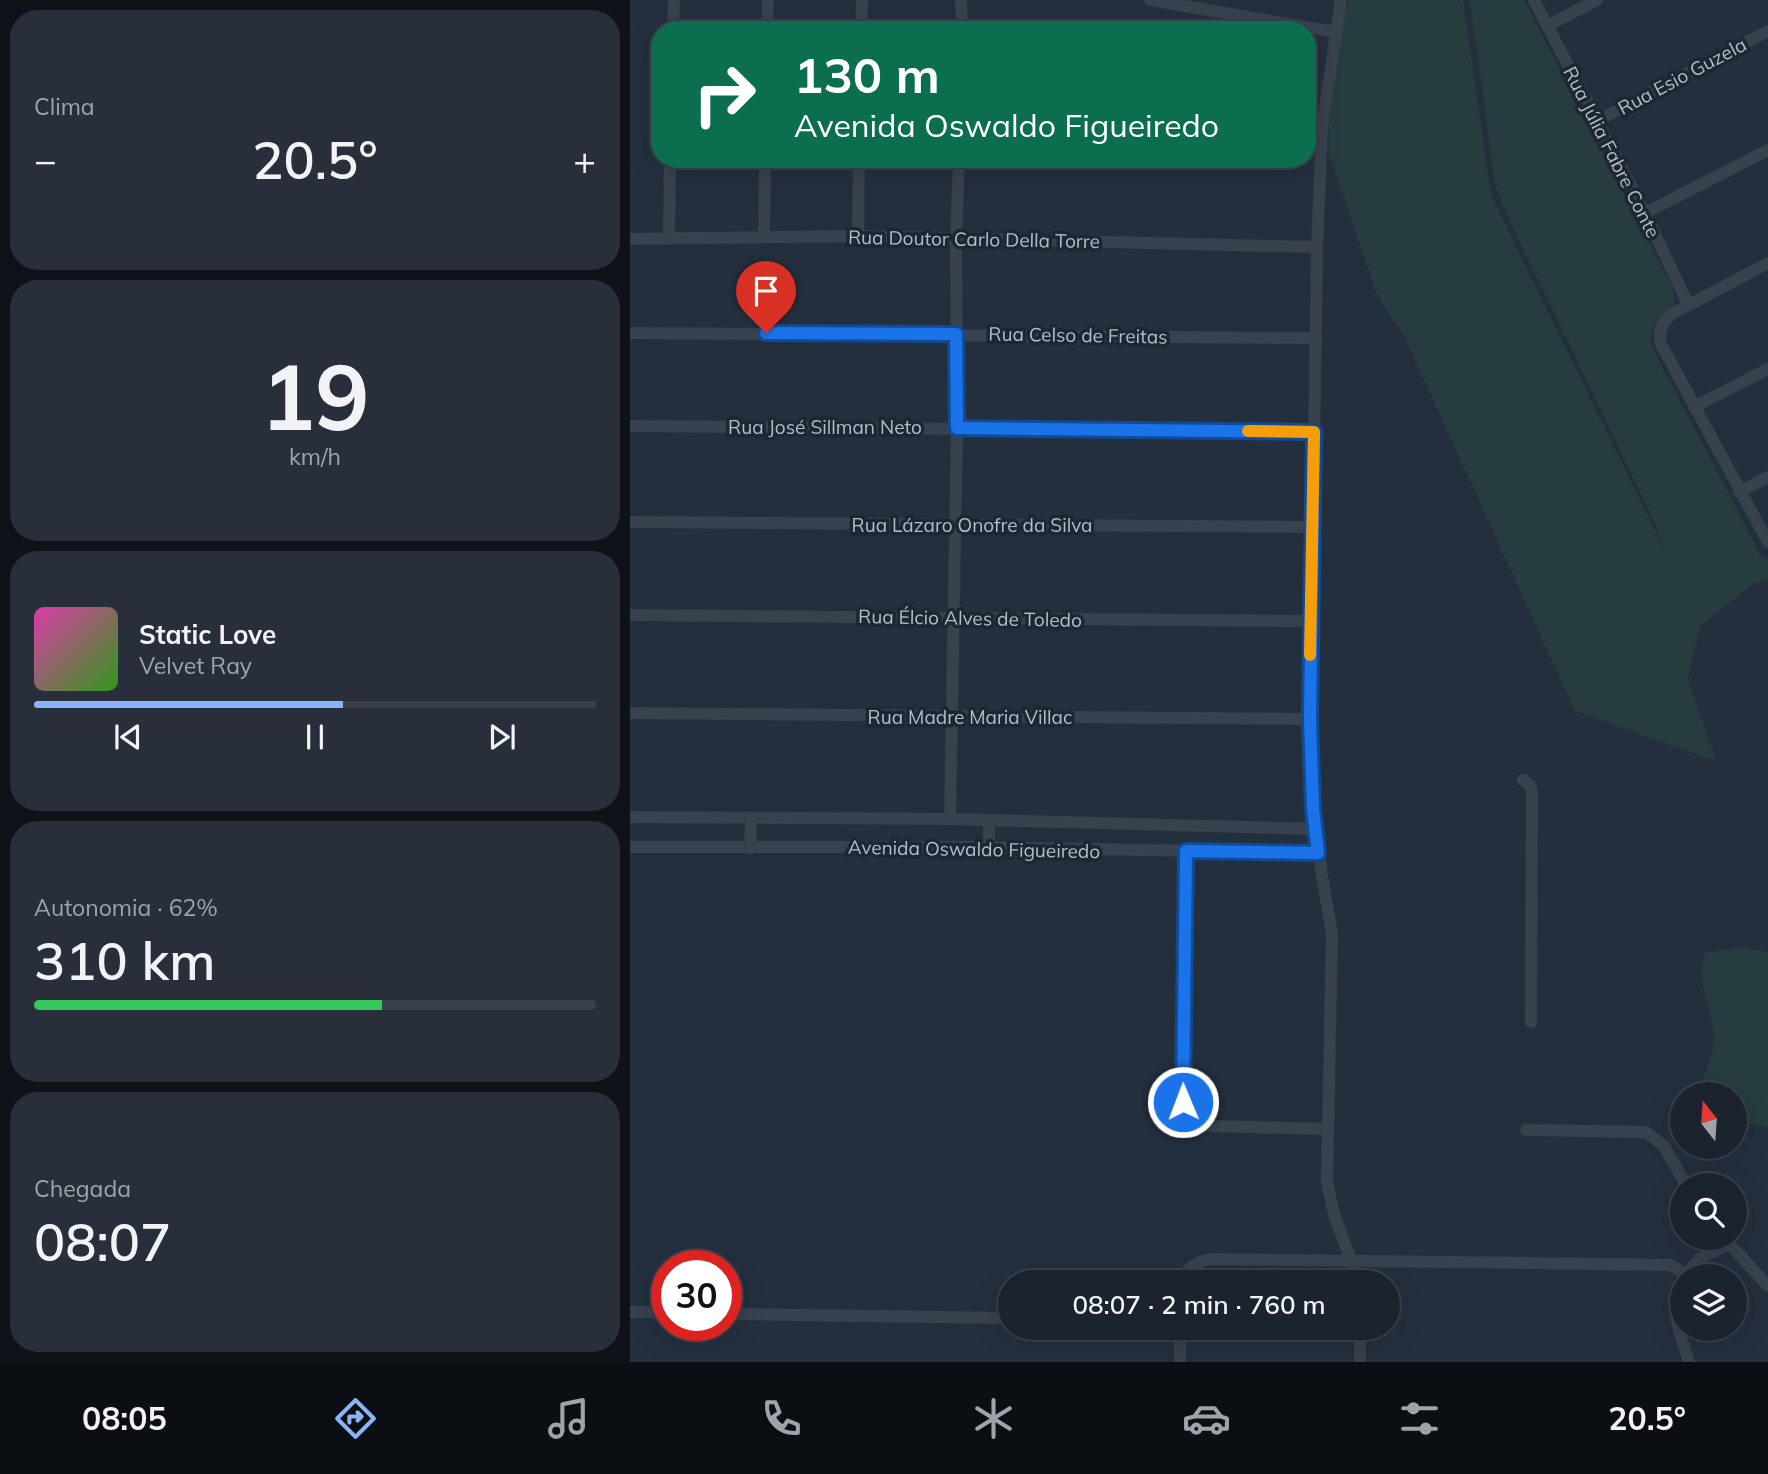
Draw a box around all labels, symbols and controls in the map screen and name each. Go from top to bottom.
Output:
street label: Rua Esio Guzela [1614,32,1750,120]
text: 130 m [794,44,940,105]
icon: right [679,49,770,140]
street label: Rua Júlia Fabre Conte [1558,62,1666,242]
text: Clima [34,92,95,121]
text: Avenida Oswaldo Figueiredo [794,105,1219,145]
text: 20.5° [252,127,378,192]
text: − [34,136,57,184]
text: + [573,136,596,184]
street label: Rua Doutor Carlo Della Torre [848,225,1100,253]
pin [736,261,796,333]
icon: arrive [747,272,785,310]
street label: Rua Celso de Freitas [988,321,1168,349]
text: 19 [260,339,370,453]
street label: Rua José Sillman Neto [728,415,922,439]
text: km/h [289,442,341,471]
street label: Rua Lázaro Onofre da Silva [852,513,1092,537]
street label: Rua Élcio Alves de Toledo [858,604,1082,632]
text: Static Love [139,618,276,651]
text: Velvet Ray [139,651,252,680]
street label: Rua Madre Maria Villac [868,705,1072,729]
icon: previous [109,718,147,756]
icon: pause [296,718,334,756]
icon: next [483,718,521,756]
street label: Avenida Oswaldo Figueiredo [848,835,1100,863]
text: Autonomia · 62% [34,893,218,922]
text: 310 km [34,928,215,993]
position arrow [1146,1065,1220,1139]
north arrow [1670,1082,1746,1158]
map controls [1670,1082,1747,1341]
button: search [1670,1173,1747,1250]
text: Chegada [34,1174,131,1203]
text: 08:07 [34,1209,171,1274]
speed limit sign: 30 [651,1250,742,1341]
button: layers [1670,1264,1747,1341]
text: 08:07 · 2 min · 760 m [1072,1288,1326,1321]
icon: directions [331,1394,380,1443]
icon: music [544,1394,593,1443]
icon: phone [757,1394,806,1443]
icon: climate [969,1394,1018,1443]
icon: car [1182,1394,1231,1443]
icon: filters [1395,1394,1444,1443]
text: 08:05 [82,1398,167,1438]
text: 20.5° [1608,1398,1686,1438]

